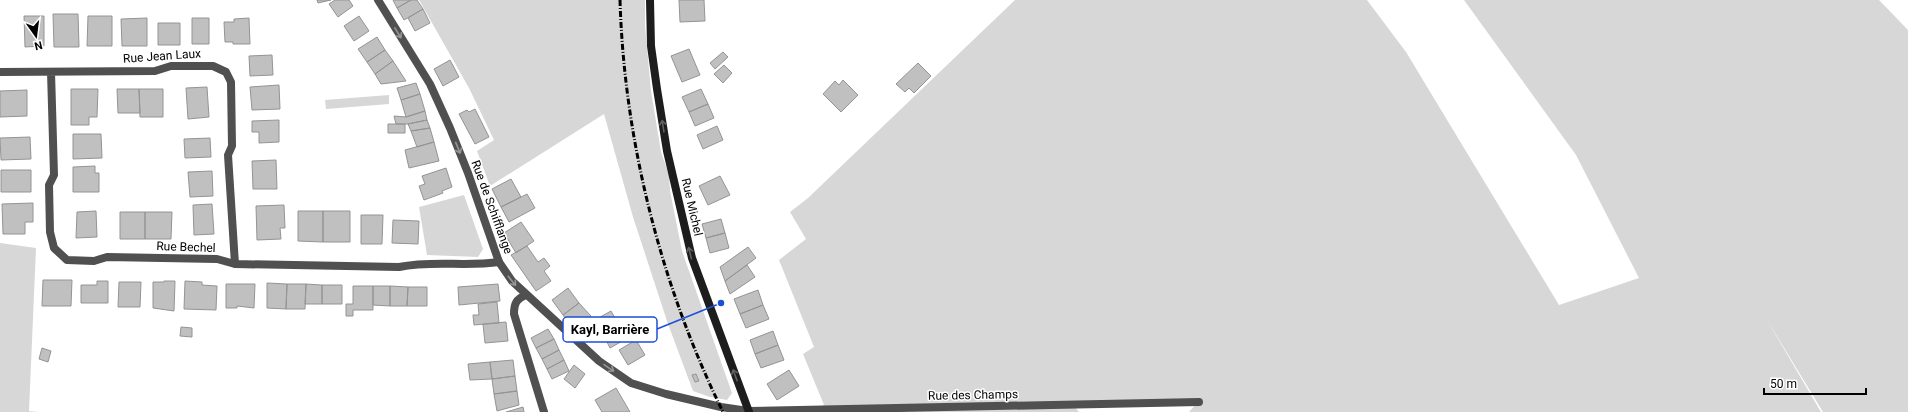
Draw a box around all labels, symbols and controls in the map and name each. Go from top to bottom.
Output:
north arrow [16,16,56,56]
one-way arrow [395,27,403,39]
text: N [33,38,44,53]
street label: Rue Jean Laux [123,46,201,66]
one-way arrow [659,120,667,133]
one-way arrow [455,142,463,154]
street label: Rue de Schifflange [469,158,515,256]
street label: Rue Michel [679,177,705,237]
street label: Rue Bechel [156,239,216,255]
one-way arrow [686,246,694,259]
one-way arrow [508,275,517,286]
callout: Kayl, Barrière [563,317,657,342]
text: Kayl, Barrière [571,322,649,337]
one-way arrow [603,364,614,372]
one-way arrow [730,369,738,381]
scale bar [1764,370,1866,396]
text: 50 m [1770,377,1797,391]
street label: Rue des Champs [928,387,1018,403]

